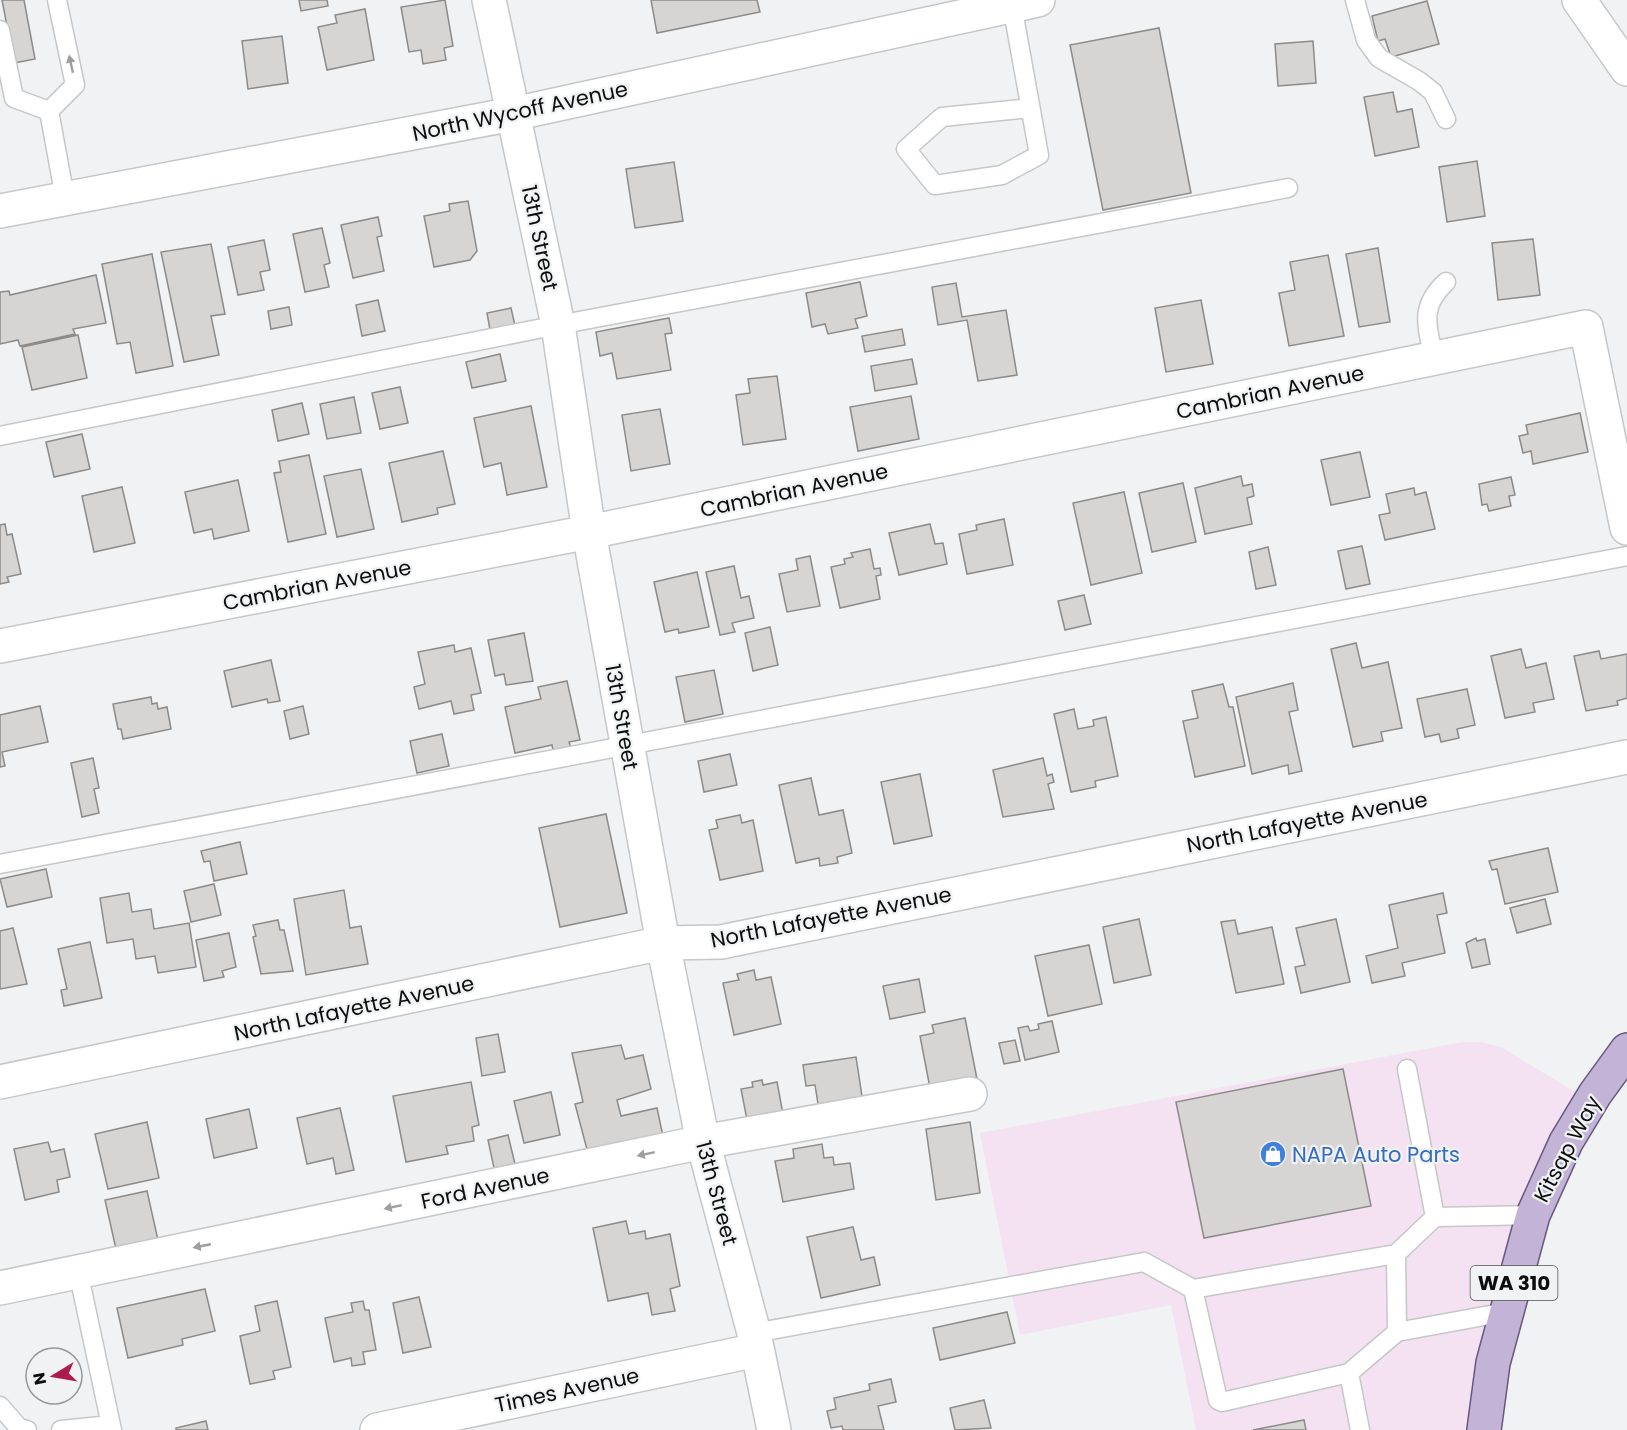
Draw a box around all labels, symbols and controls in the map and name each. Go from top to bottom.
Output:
one-way arrow [65,55,75,73]
street label: North Wycoff Avenue [410,74,630,148]
street label: 13th Street [515,183,565,293]
street label: Cambrian Avenue [1173,358,1367,426]
street label: Cambrian Avenue [697,456,891,524]
street label: Cambrian Avenue [220,553,414,617]
street label: 13th Street [598,662,646,772]
street label: North Lafayette Avenue [1184,784,1430,860]
street label: North Lafayette Avenue [708,879,954,955]
street label: North Lafayette Avenue [231,968,477,1048]
street label: Kitsap Way [1527,1090,1607,1207]
street label: 13th Street [689,1137,745,1249]
shop icon: NAPA Auto Parts [1258,1139,1288,1169]
place label: NAPA Auto Parts [1292,1140,1460,1169]
one-way arrow [637,1150,655,1160]
street label: Ford Avenue [418,1160,552,1216]
one-way arrow [384,1203,403,1213]
one-way arrow [193,1242,212,1251]
road number: WA 310 [1470,1266,1558,1300]
north arrow [24,1346,84,1406]
street label: Times Avenue [492,1361,642,1419]
text: N [27,1371,52,1387]

